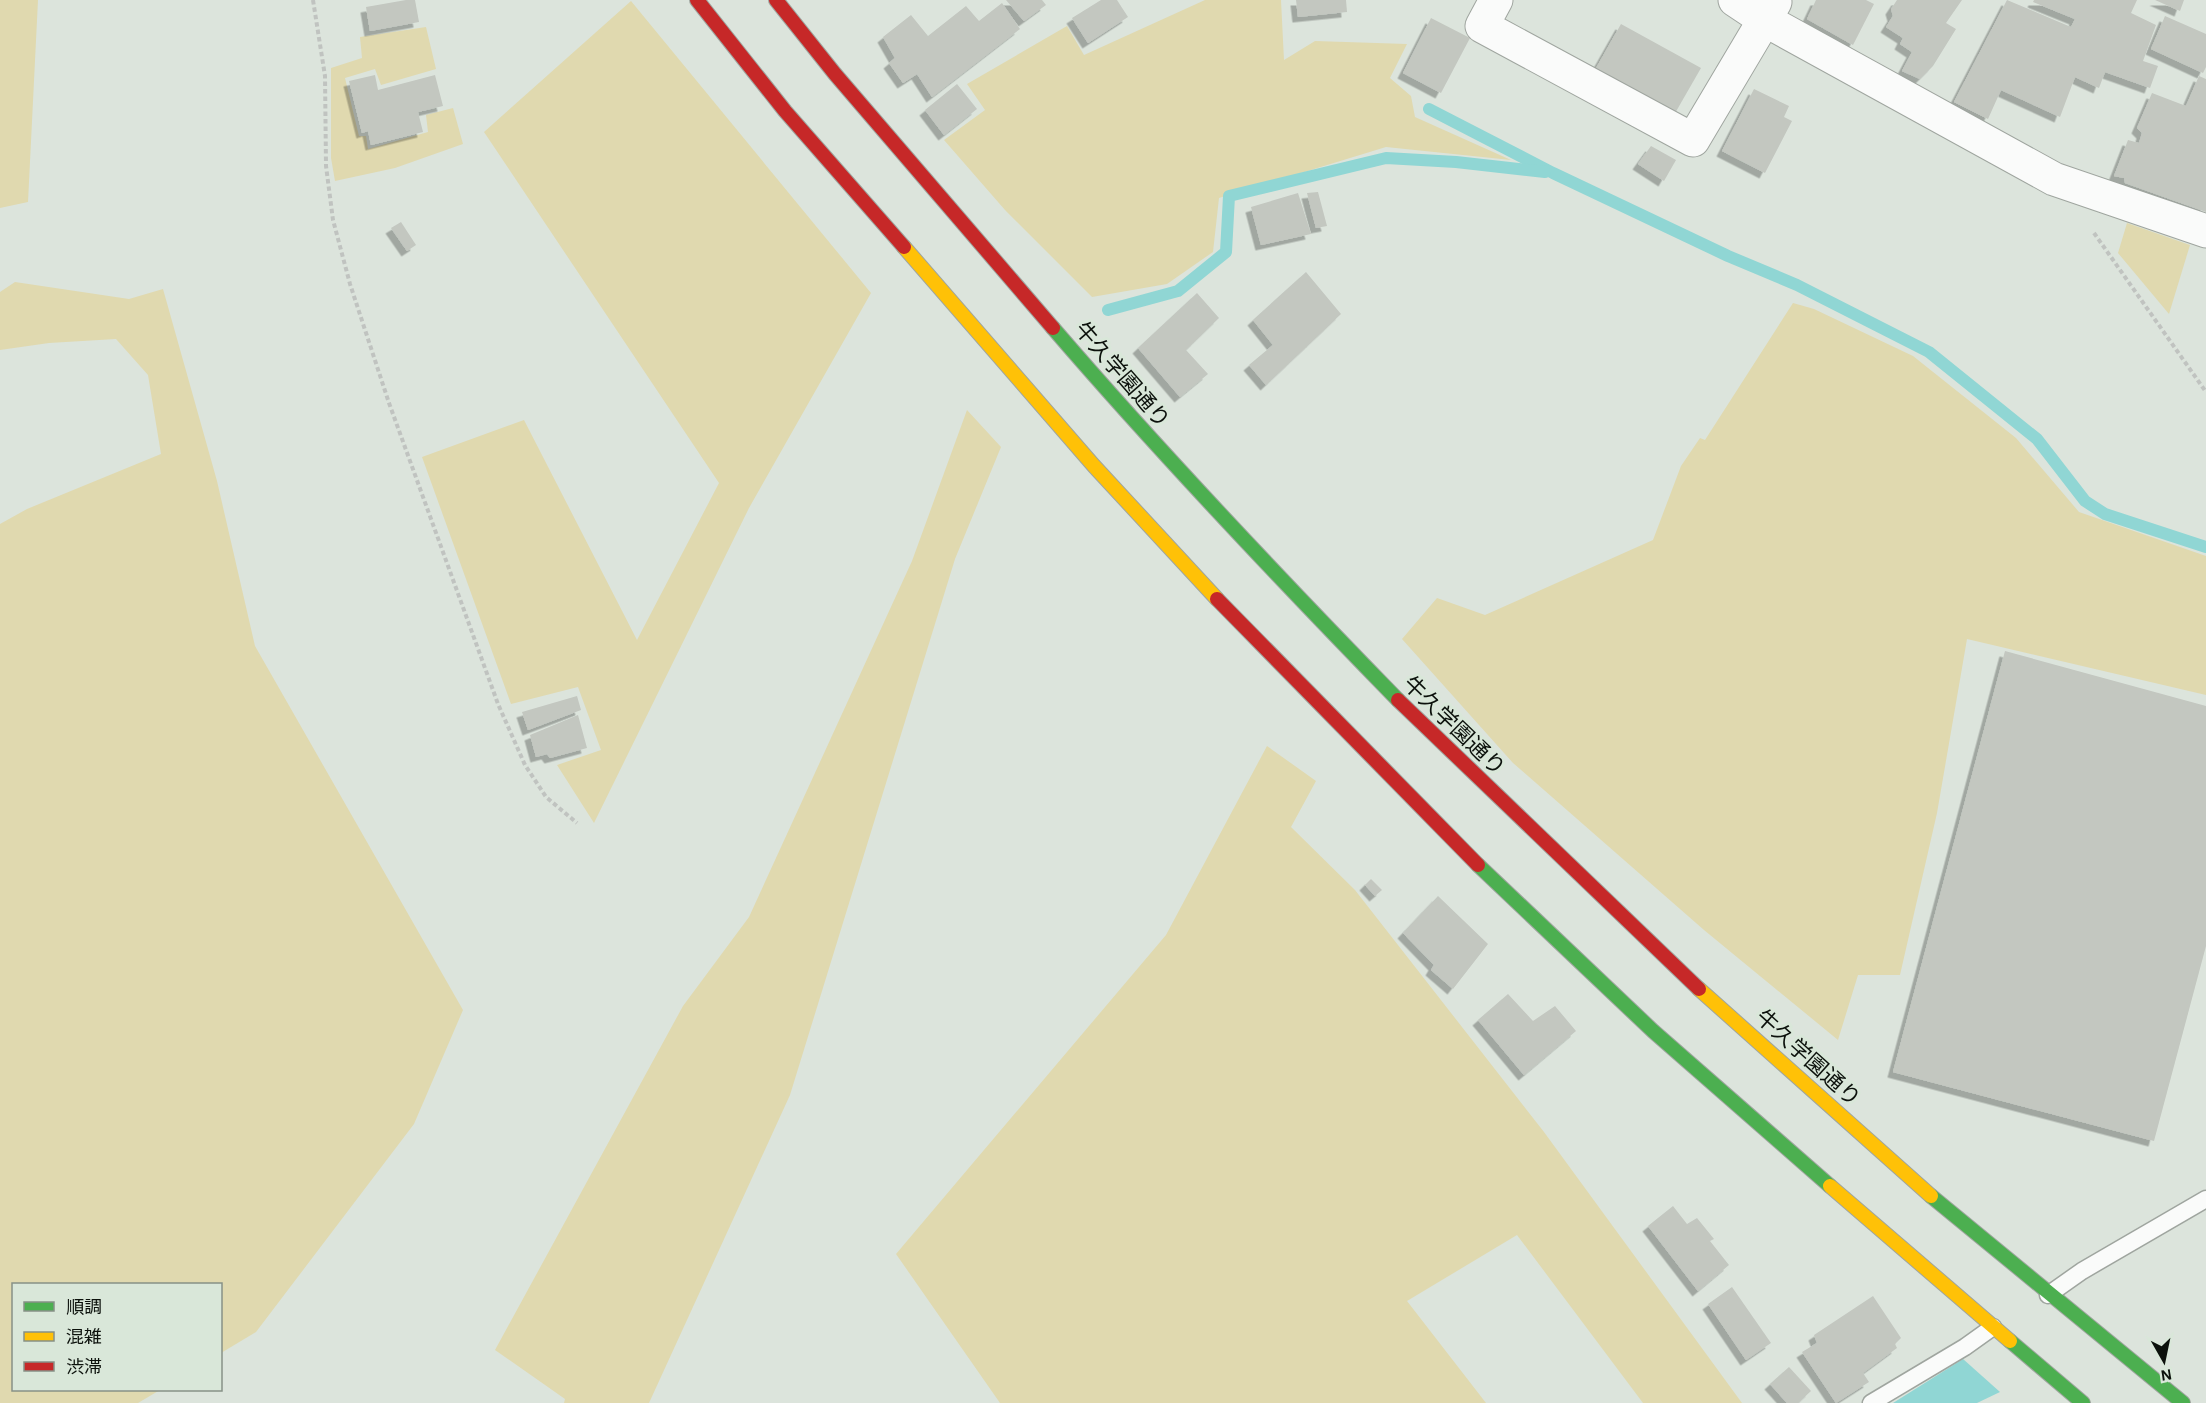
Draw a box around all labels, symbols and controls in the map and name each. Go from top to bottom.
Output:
street label: 牛久学園通り [1070,317,1174,432]
street label: 牛久学園通り [1399,672,1510,780]
street label: 牛久学園通り [1752,1005,1865,1110]
legend [12,1283,222,1391]
text: 順調 [66,1299,102,1317]
text: 混雑 [66,1327,102,1347]
north arrow [2134,1331,2194,1391]
text: 渋滞 [66,1358,102,1377]
text: N [2159,1366,2173,1384]

